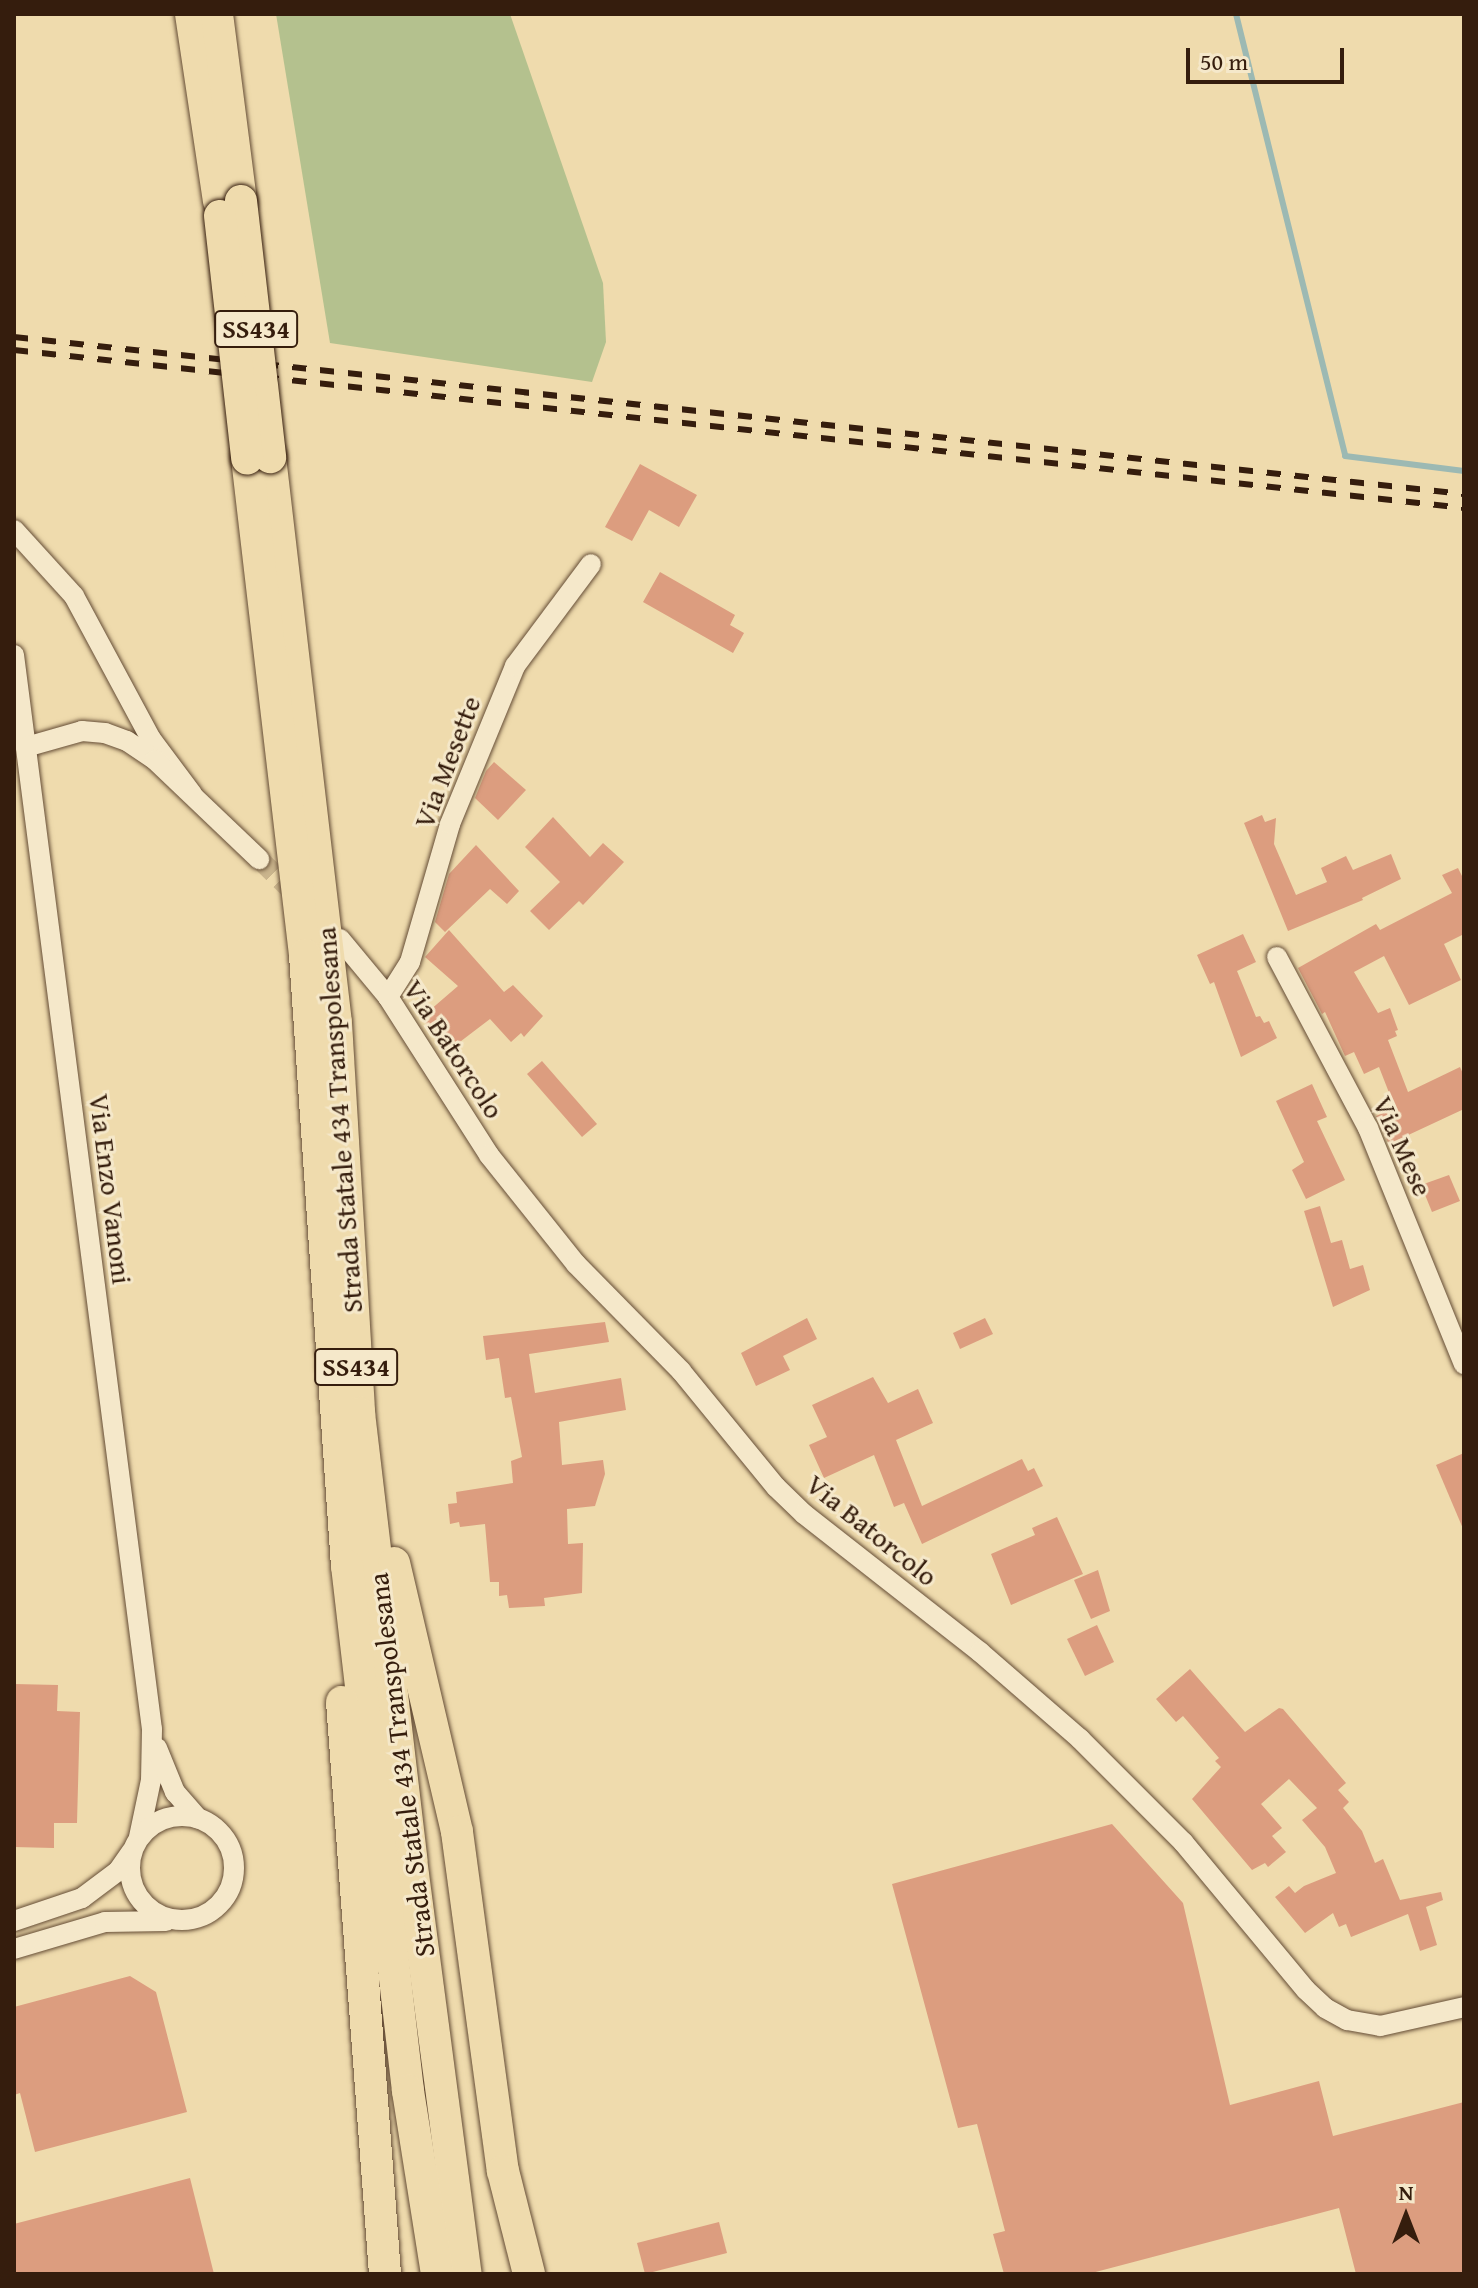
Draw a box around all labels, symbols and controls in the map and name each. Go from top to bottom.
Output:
scale bar [1190,32,1348,82]
text: 50 m [1200,44,1248,79]
road number: SS434 [214,307,298,351]
street label: Via Mesette [406,691,488,833]
street label: Strada Statale 434 Transpolesana [309,926,369,1314]
street label: Via Batorcolo [397,973,511,1125]
street label: Via Mese [1366,1091,1440,1201]
street label: Via Enzo Vanoni [83,1092,139,1286]
road number: SS434 [314,1345,398,1389]
street label: Via Batorcolo [800,1467,944,1593]
street label: Strada Statale 434 Transpolesana [361,1571,441,1959]
north arrow [1366,2176,1446,2256]
text: N [1399,2176,1413,2208]

